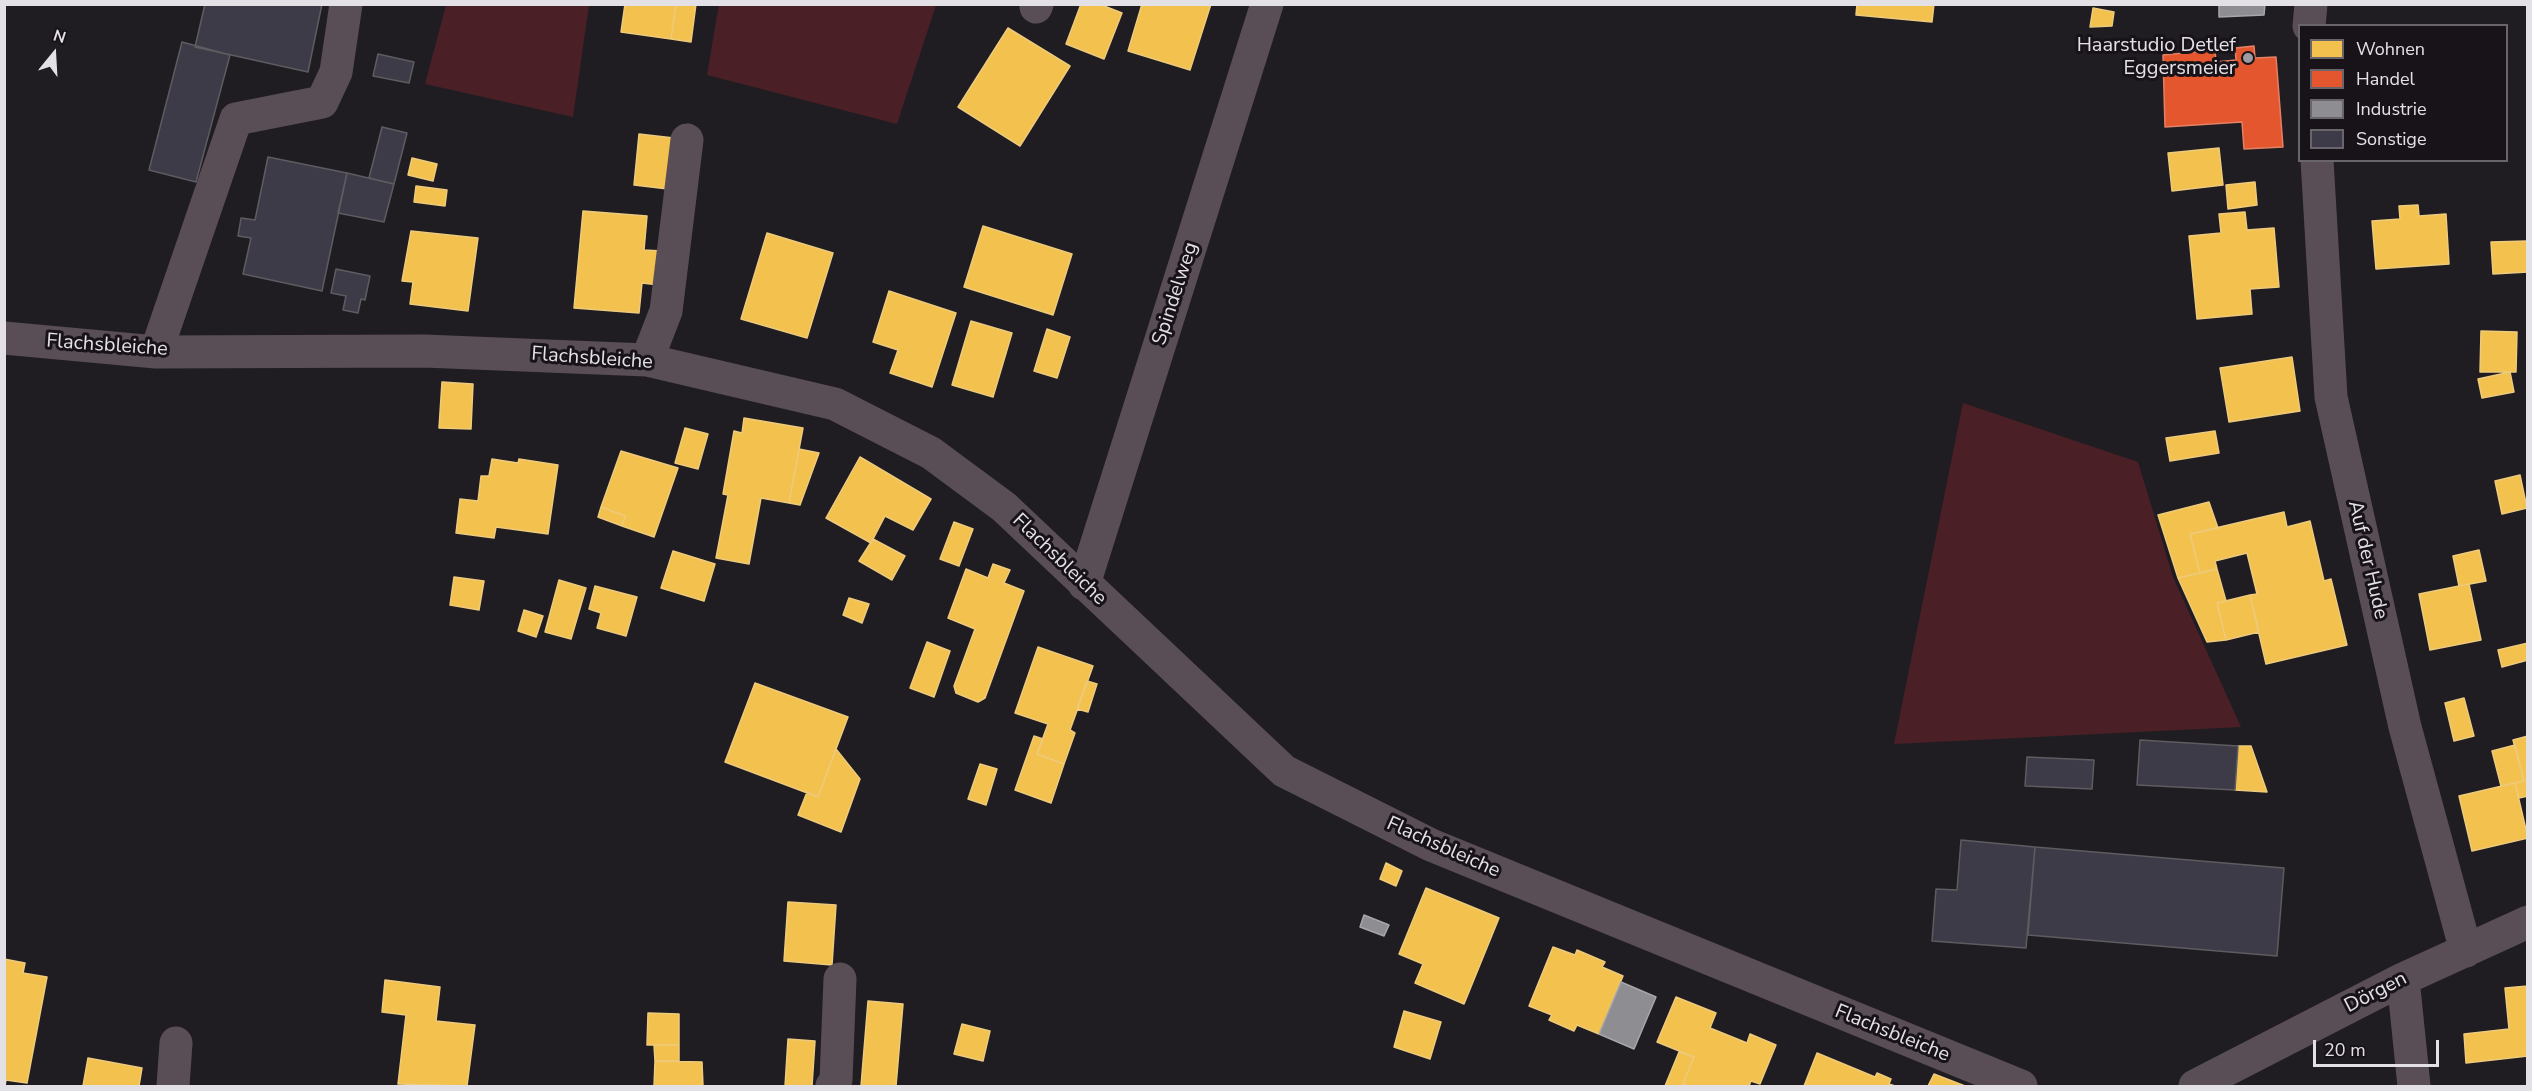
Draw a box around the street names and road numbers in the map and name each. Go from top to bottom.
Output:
street label: Spindelweg [1148,239,1204,349]
street label: Flachsbleiche [45,330,169,362]
street label: Flachsbleiche [530,343,654,375]
street label: Auf der Hude [2342,498,2392,622]
street label: Flachsbleiche [1007,509,1111,611]
street label: Flachsbleiche [1383,812,1503,884]
street label: Dörgen [2341,967,2411,1019]
street label: Flachsbleiche [1831,1000,1953,1068]

